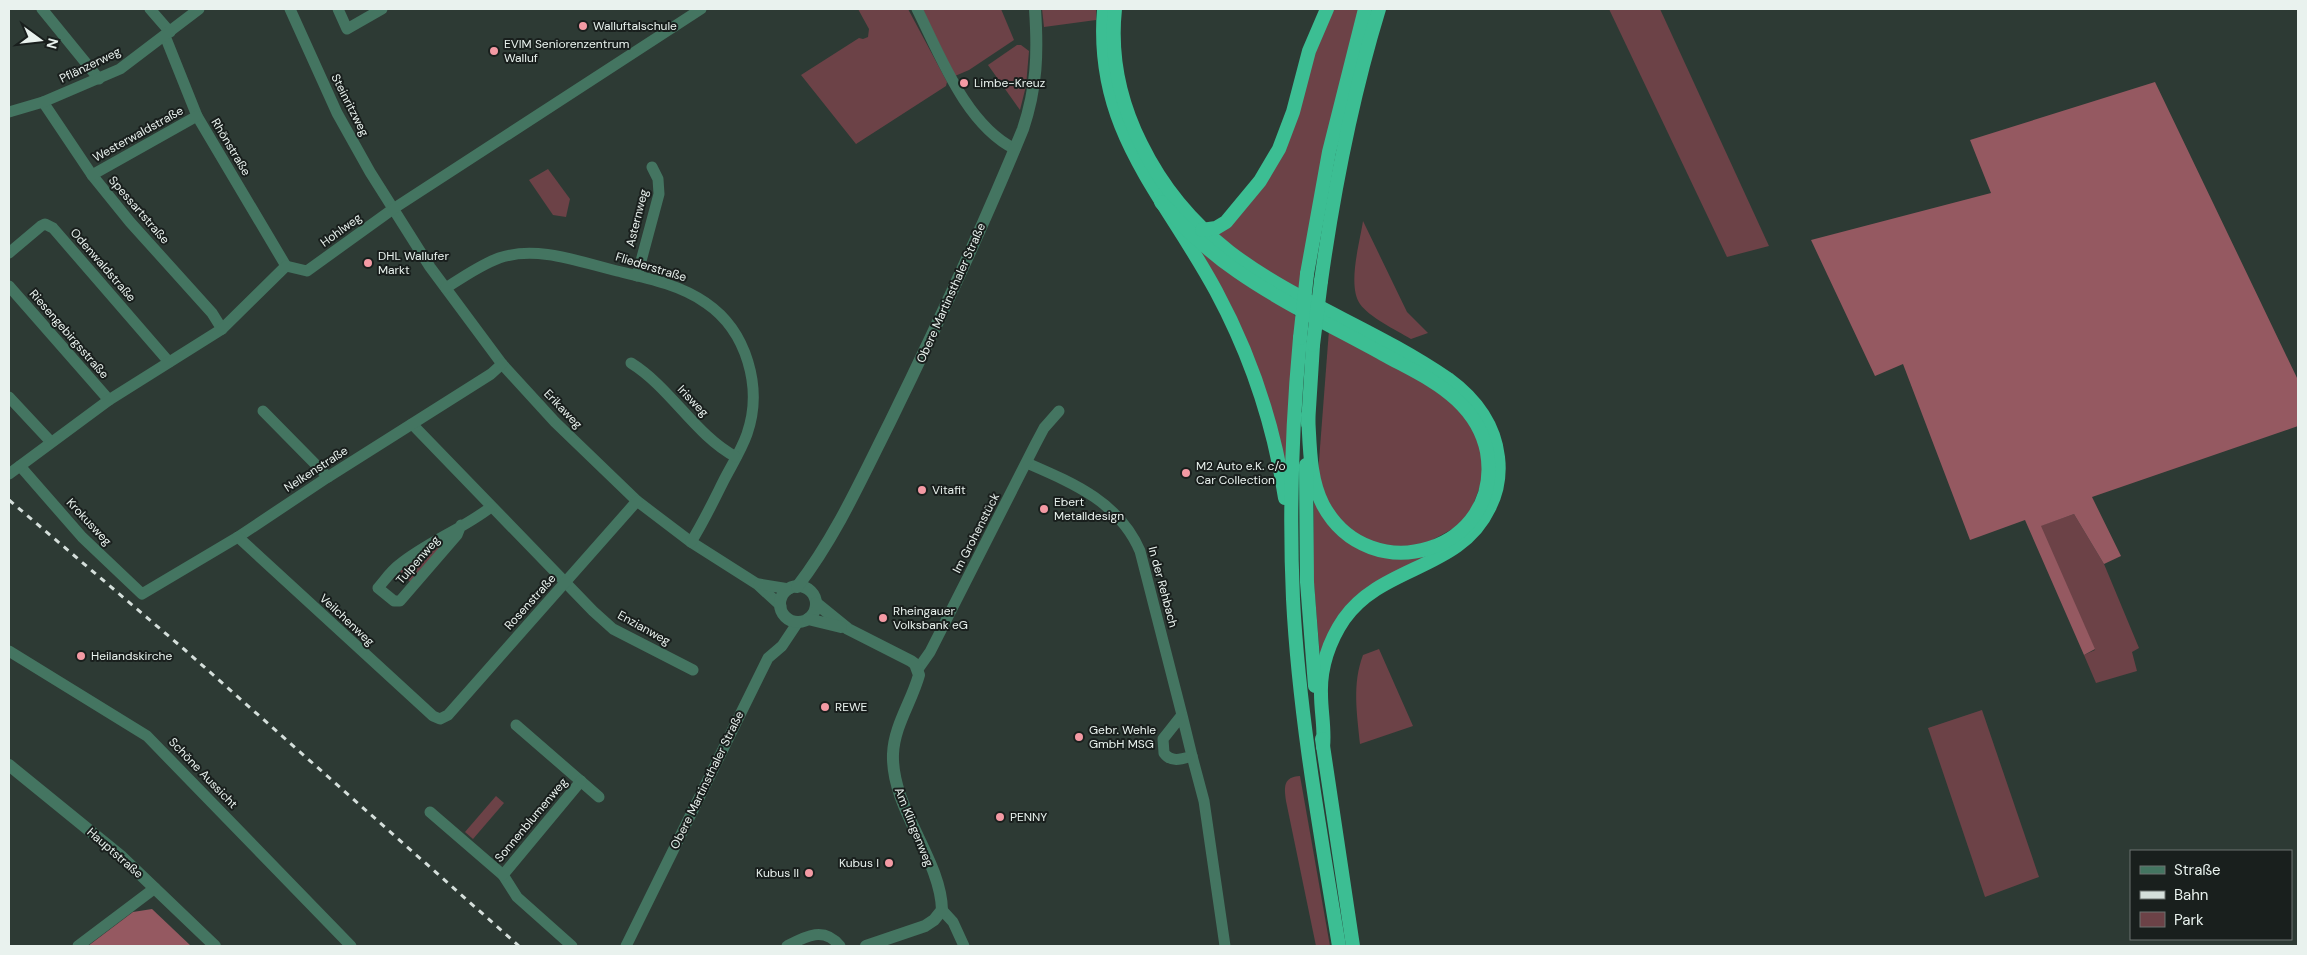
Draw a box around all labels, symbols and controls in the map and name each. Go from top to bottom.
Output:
north arrow [15,15,65,65]
place label: Walluftalschule [593,18,677,34]
marker: Walluftalschule [577,20,589,32]
text: N [43,36,63,51]
place label: EVIM Seniorenzentrum Walluf [504,36,629,66]
street label: Pflänzerweg [57,43,124,87]
marker: EVIM Seniorenzentrum Walluf [488,45,500,57]
street label: Steinritzweg [327,71,373,139]
place label: Limbe-Kreuz [974,75,1045,91]
marker: Limbe-Kreuz [958,77,970,89]
street label: Westerwaldstraße [90,102,186,165]
street label: Rhönstraße [208,115,254,179]
street label: Spessartstraße [105,173,173,247]
street label: Asternweg [622,187,652,248]
street label: Hohlweg [317,209,365,250]
street label: Obere Martinsthaler Straße [913,220,989,366]
street label: Odenwaldstraße [67,225,139,305]
place label: DHL Wallufer Markt [378,248,449,278]
street label: Fliederstraße [613,249,689,285]
marker: DHL Wallufer Markt [362,257,374,269]
street label: Riesengebirgsstraße [26,286,112,382]
street label: Irisweg [674,382,712,421]
street label: Erikaweg [540,386,586,432]
street label: Nelkenstraße [281,442,351,496]
place label: M2 Auto e.K. c/o Car Collection [1196,458,1286,488]
marker: M2 Auto e.K. c/o Car Collection [1180,467,1192,479]
place label: Vitafit [932,482,966,498]
marker: Vitafit [916,484,928,496]
street label: Im Grohenstück [949,490,1003,576]
place label: Ebert Metalldesign [1054,494,1124,524]
street label: Krokusweg [63,495,115,549]
marker: Ebert Metalldesign [1038,503,1050,515]
street label: Tulpenweg [393,532,444,588]
street label: In der Rehbach [1145,545,1182,629]
street label: Rosenstraße [501,571,559,633]
street label: Veilchenweg [316,590,378,650]
place label: Rheingauer Volksbank eG [893,603,968,633]
street label: Enzianweg [615,607,673,649]
marker: Rheingauer Volksbank eG [877,612,889,624]
place label: Heilandskirche [91,648,172,664]
marker: Heilandskirche [75,650,87,662]
place label: REWE [835,699,868,715]
marker: REWE [819,701,831,713]
street label: Obere Martinsthaler Straße [667,708,747,852]
place label: Gebr. Wehle GmbH MSG [1089,722,1156,752]
marker: Gebr. Wehle GmbH MSG [1073,731,1085,743]
street label: Schöne Aussicht [165,734,241,812]
street label: Sonnenblumenweg [491,774,571,866]
street label: Am Klingenweg [891,785,937,869]
place label: PENNY [1010,809,1047,825]
marker: PENNY [994,811,1006,823]
street label: Hauptstraße [83,824,147,882]
legend [2130,850,2292,940]
place label: Kubus I [839,855,879,871]
marker: Kubus I [883,857,895,869]
text: Straße [2174,860,2221,880]
place label: Kubus II [756,865,799,881]
marker: Kubus II [803,867,815,879]
text: Bahn [2174,885,2208,905]
text: Park [2174,910,2204,930]

